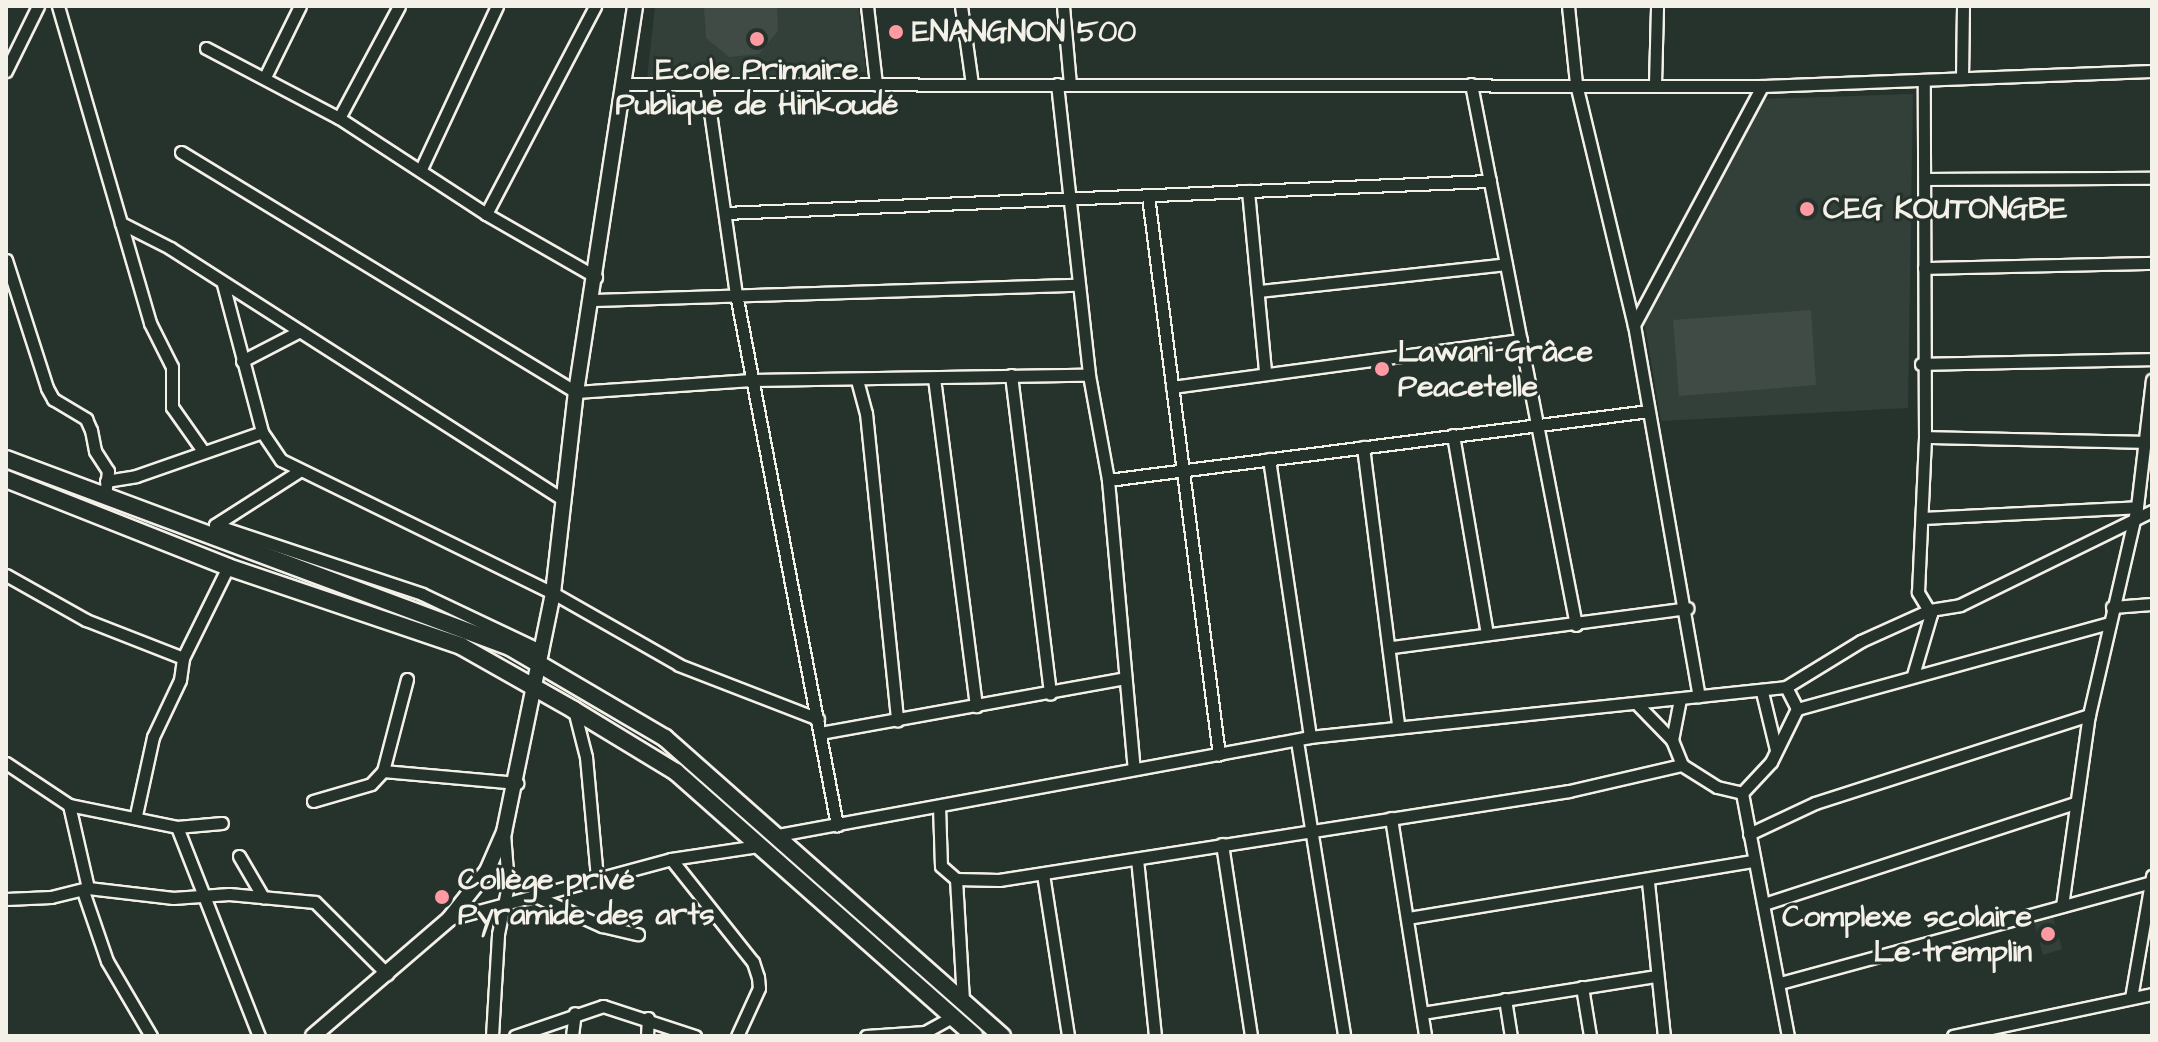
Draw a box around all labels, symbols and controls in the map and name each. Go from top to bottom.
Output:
place label: ENANGNON 500 [912,14,1136,50]
marker: ENANGNON 500 [887,23,905,41]
marker: Ecole Primaire Publique de Hinkoudé [748,30,766,48]
place label: Ecole Primaire Publique de Hinkoudé [616,52,898,122]
place label: CEG KOUTONGBE [1823,191,2067,227]
marker: CEG KOUTONGBE [1798,200,1816,218]
place label: Lawani Grâce Peacetelle [1398,334,1593,404]
marker: Lawani Grâce Peacetelle [1373,360,1391,378]
place label: Collège privé Pyramide des arts [458,862,715,932]
marker: Collège privé Pyramide des arts [433,888,451,906]
place label: Complexe scolaire Le tremplin [1782,899,2032,970]
marker: Complexe scolaire Le tremplin [2039,925,2057,943]

